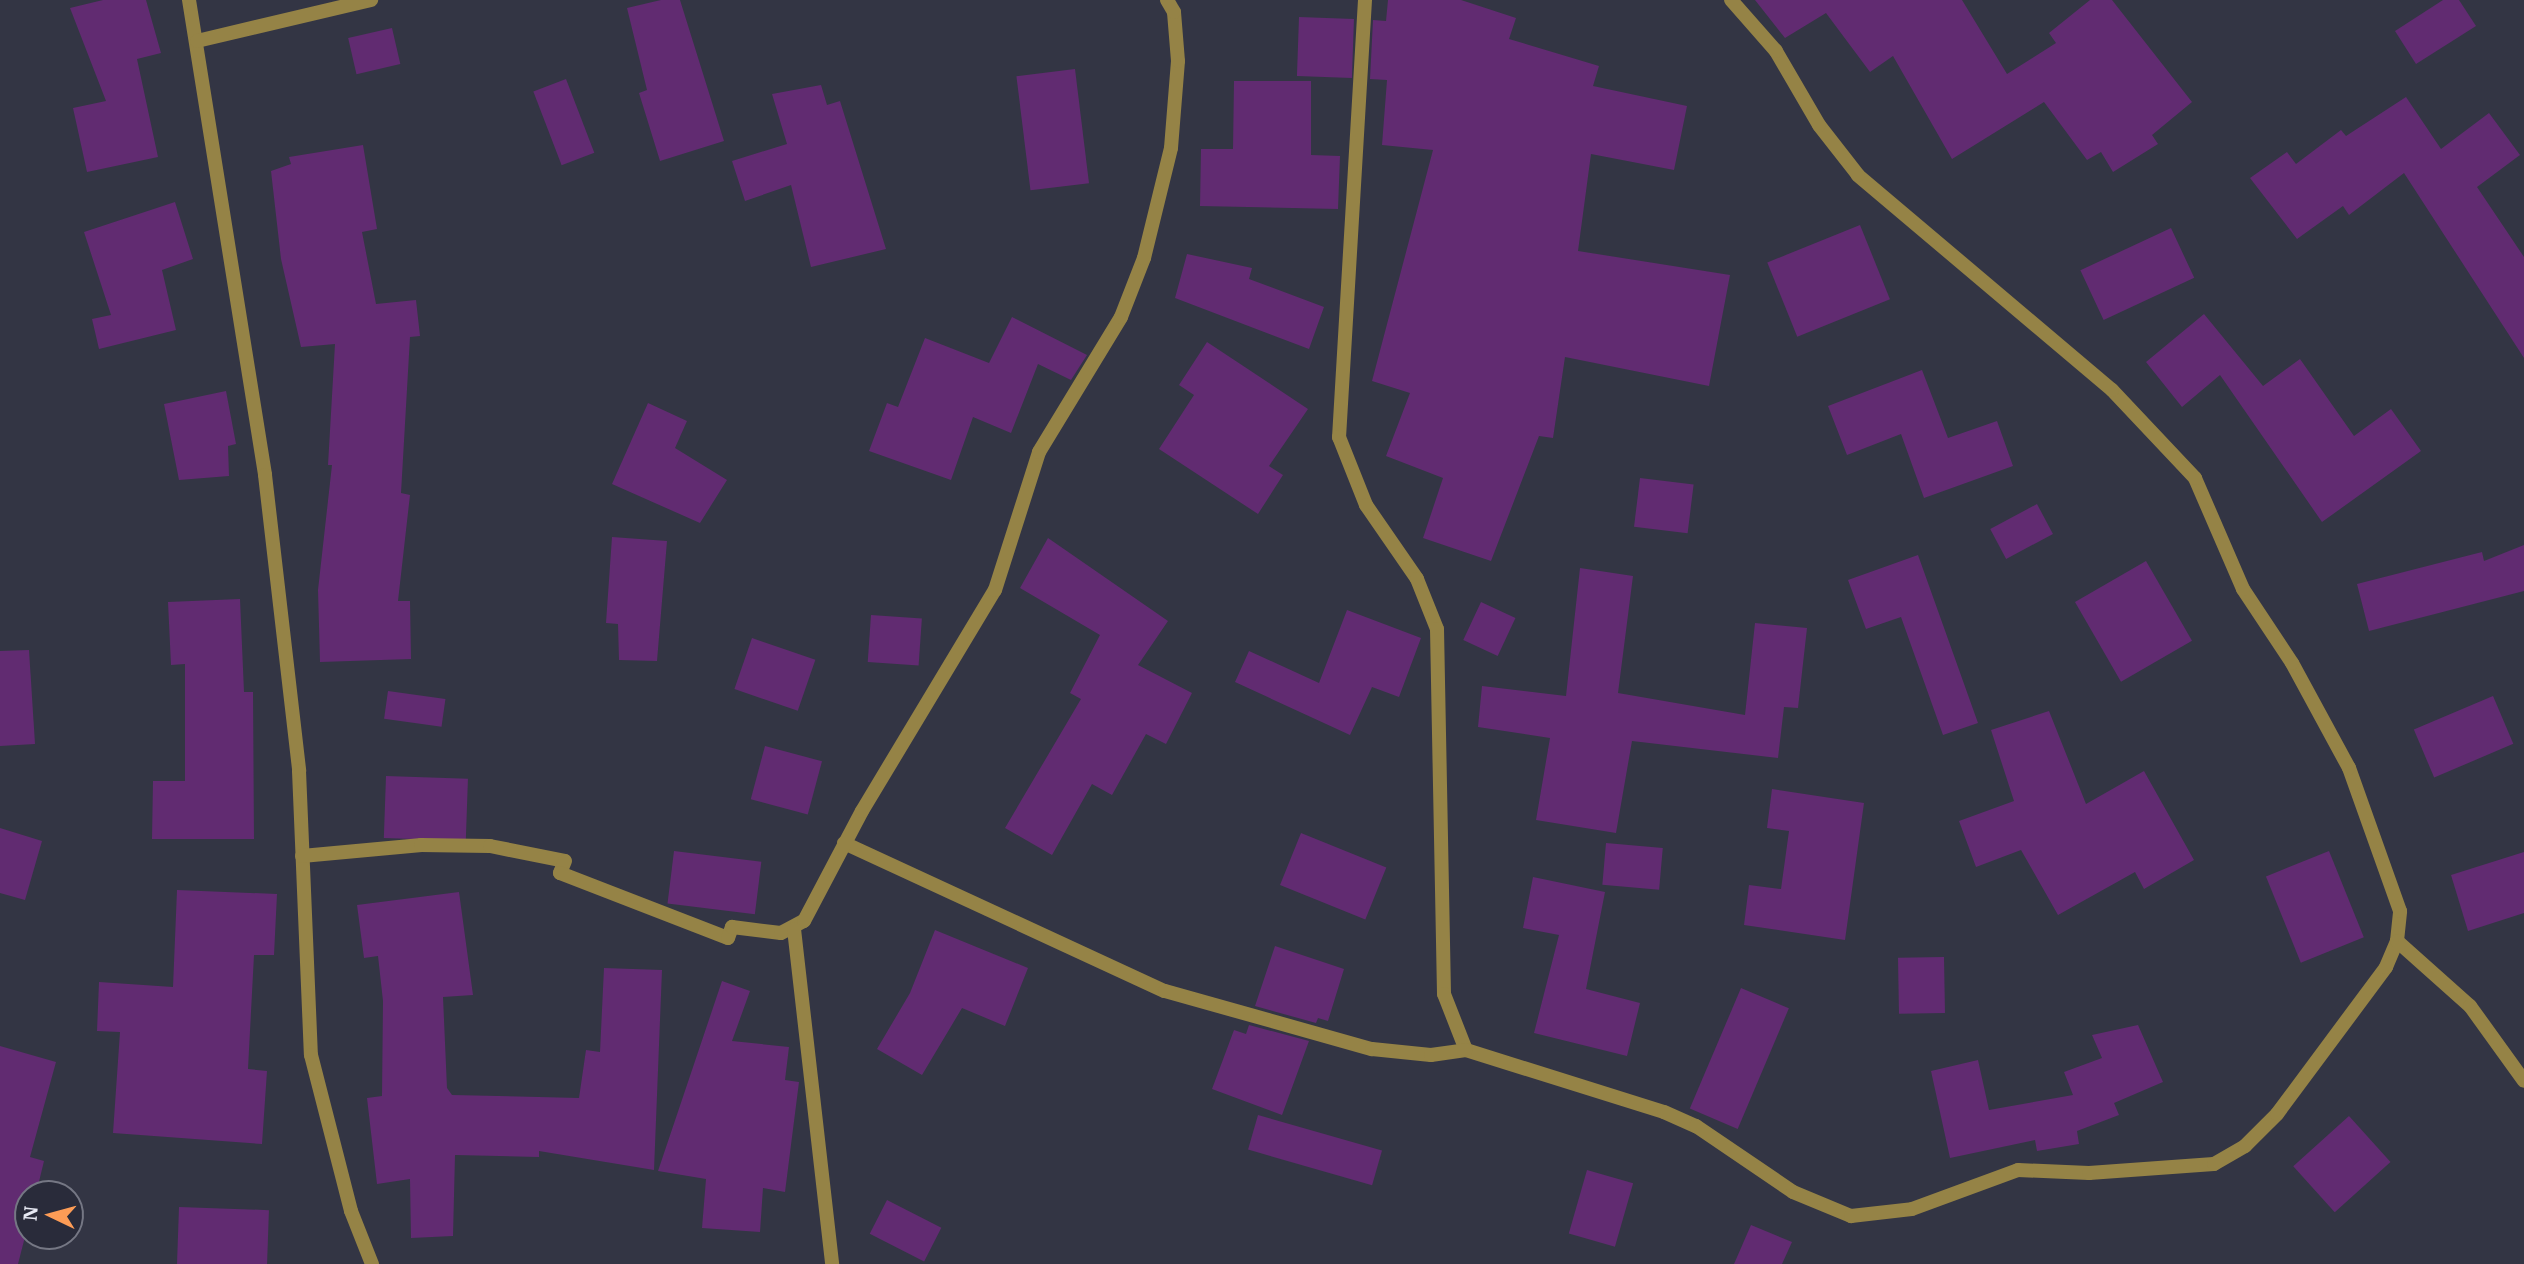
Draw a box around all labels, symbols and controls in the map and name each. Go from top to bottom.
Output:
north arrow [14,1180,84,1250]
text: N [17,1205,43,1222]

